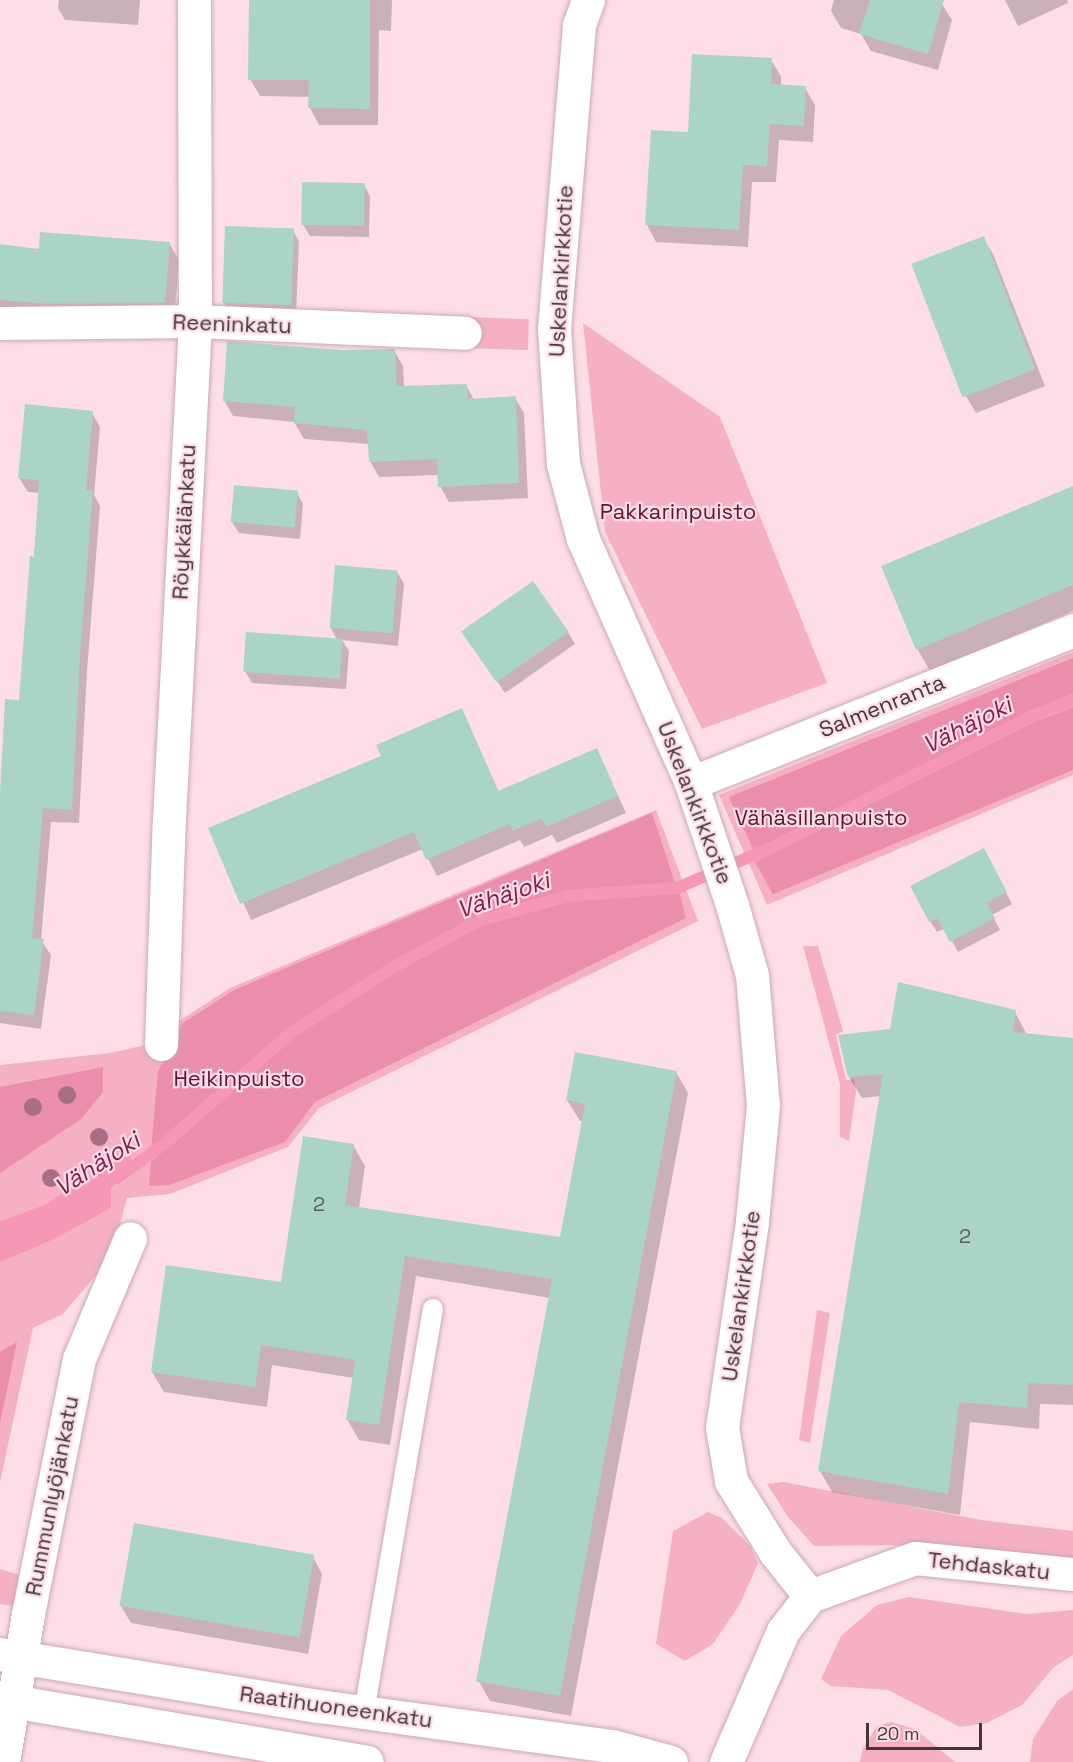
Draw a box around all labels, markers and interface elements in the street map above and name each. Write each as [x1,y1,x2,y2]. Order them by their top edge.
street label: Uskelankirkkotie [543,184,579,358]
street label: Reeninkatu [172,309,292,339]
street label: Röykkälänkatu [167,444,201,600]
park label: Pakkarinpuisto [600,499,756,525]
street label: Salmenranta [815,669,949,743]
water label: Vähäjoki [918,690,1016,760]
street label: Uskelankirkkotie [652,718,738,888]
park label: Vähäsillanpuisto [734,805,908,831]
water label: Vähäjoki [453,866,553,924]
park label: Heikinpuisto [173,1066,305,1092]
water label: Vähäjoki [49,1126,145,1202]
house number: 2 [313,1192,325,1216]
street label: Uskelankirkkotie [716,1209,766,1383]
house number: 2 [959,1224,971,1248]
street label: Rummunlyöjänkatu [20,1394,84,1598]
street label: Tehdaskatu [927,1546,1051,1586]
street label: Raatihuoneenkatu [238,1680,434,1734]
scale bar [869,1711,984,1749]
text: 20 m [877,1722,920,1745]

